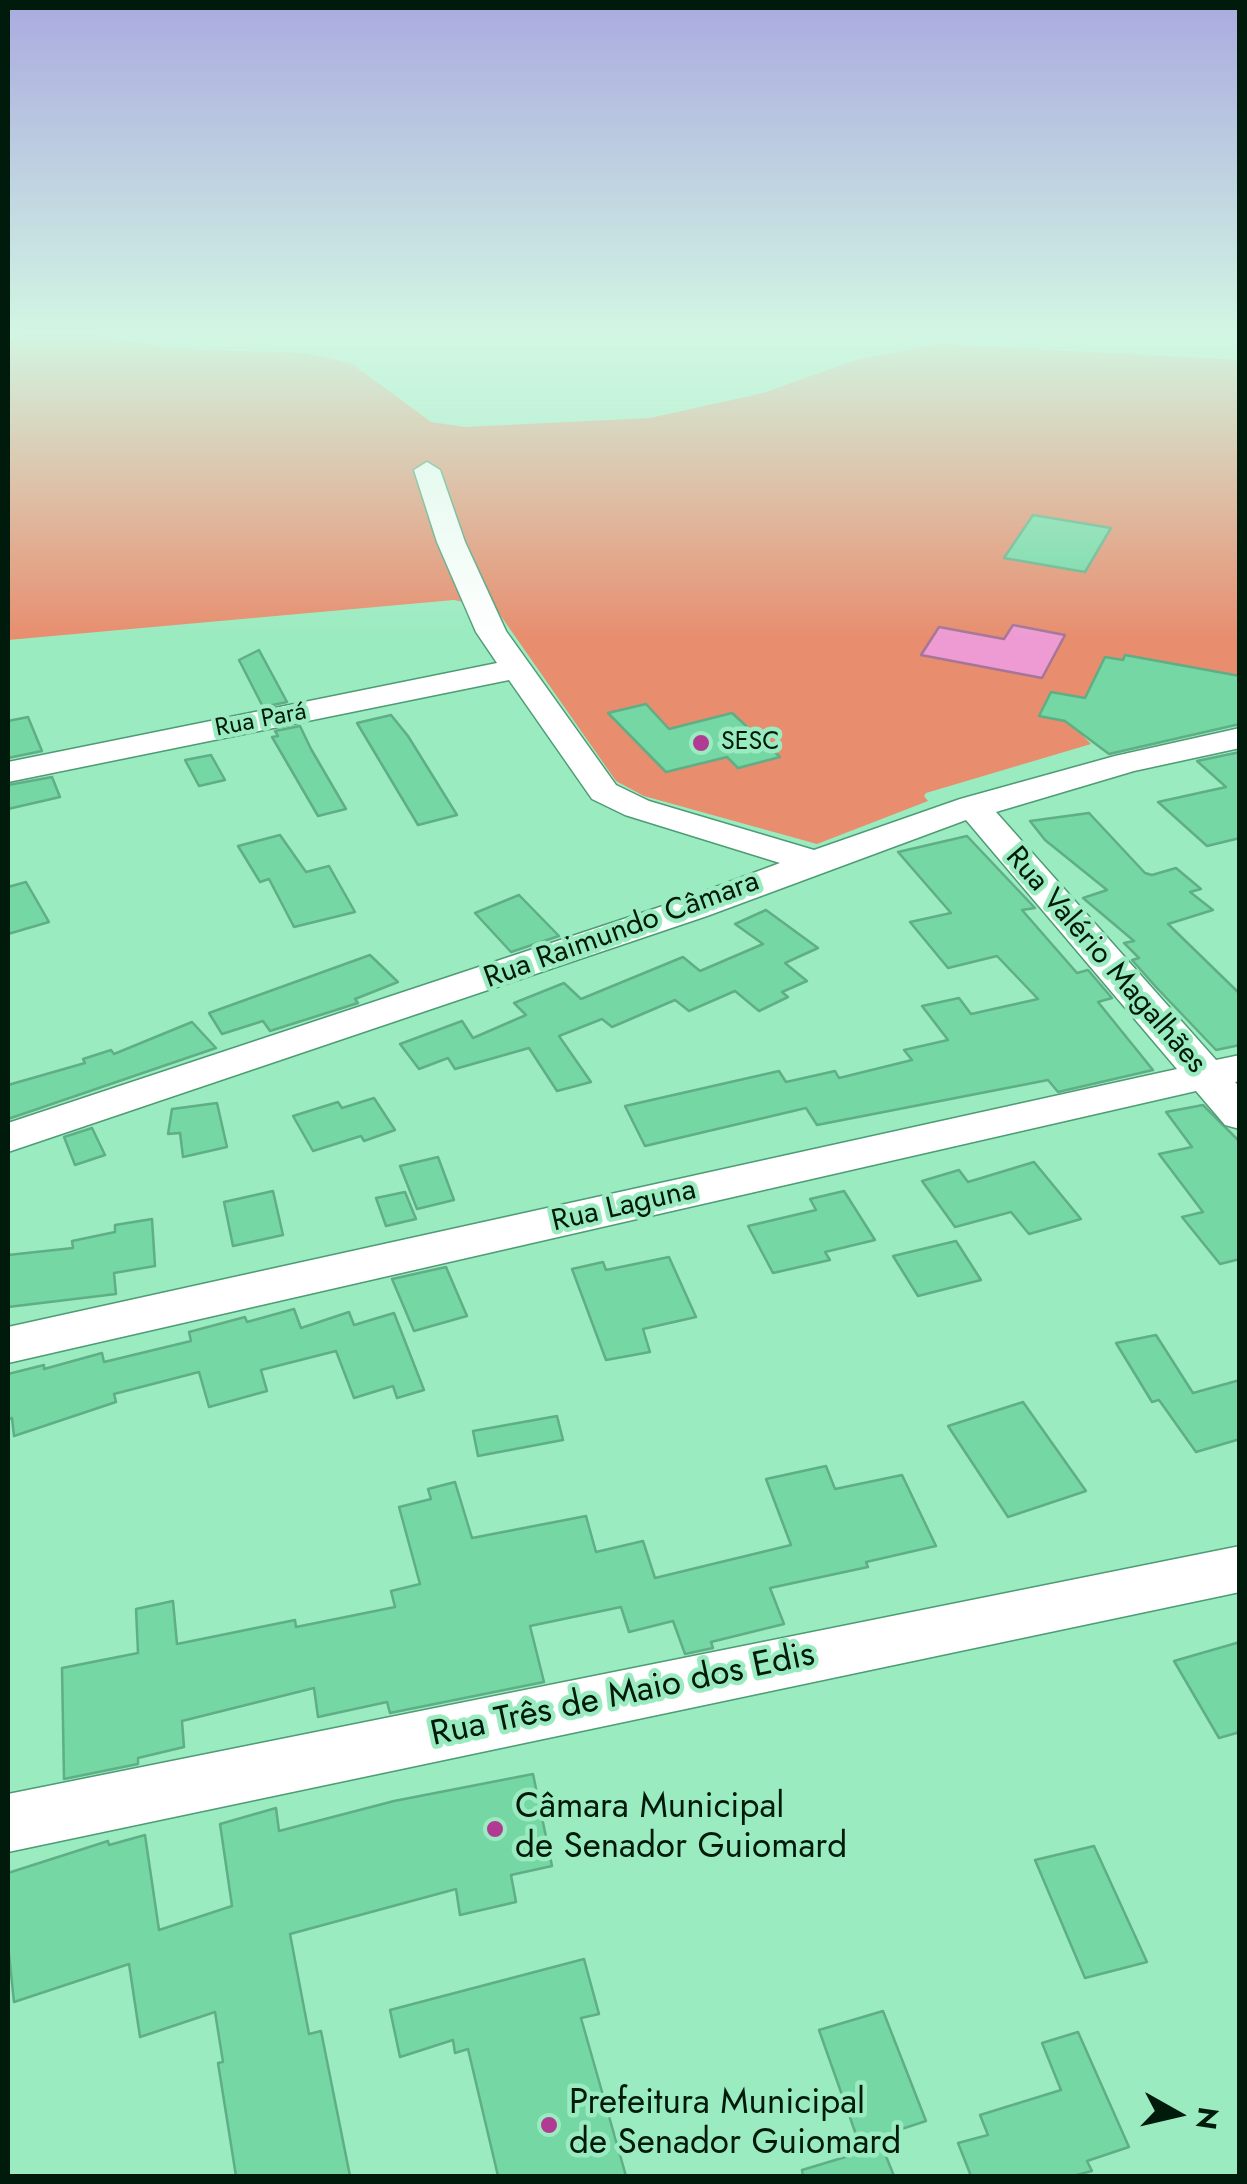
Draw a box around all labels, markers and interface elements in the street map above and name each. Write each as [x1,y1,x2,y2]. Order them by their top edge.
street label: Rua Pará [213,697,309,745]
place label: SESC [721,728,779,758]
marker: SESC [690,732,712,754]
street label: Rua Valério Magalhães [997,841,1213,1081]
street label: Rua Raimundo Câmara [480,864,764,998]
street label: Rua Laguna [548,1173,700,1241]
street label: Rua Três de Maio dos Edis [427,1635,819,1757]
place label: Câmara Municipal de Senador Guiomard [515,1788,847,1870]
marker: Câmara Municipal de Senador Guiomard [484,1818,506,1840]
north arrow [1127,2064,1227,2164]
place label: Prefeitura Municipal de Senador Guiomard [569,2084,901,2166]
text: N [1185,2104,1229,2132]
marker: Prefeitura Municipal de Senador Guiomard [538,2114,560,2136]

